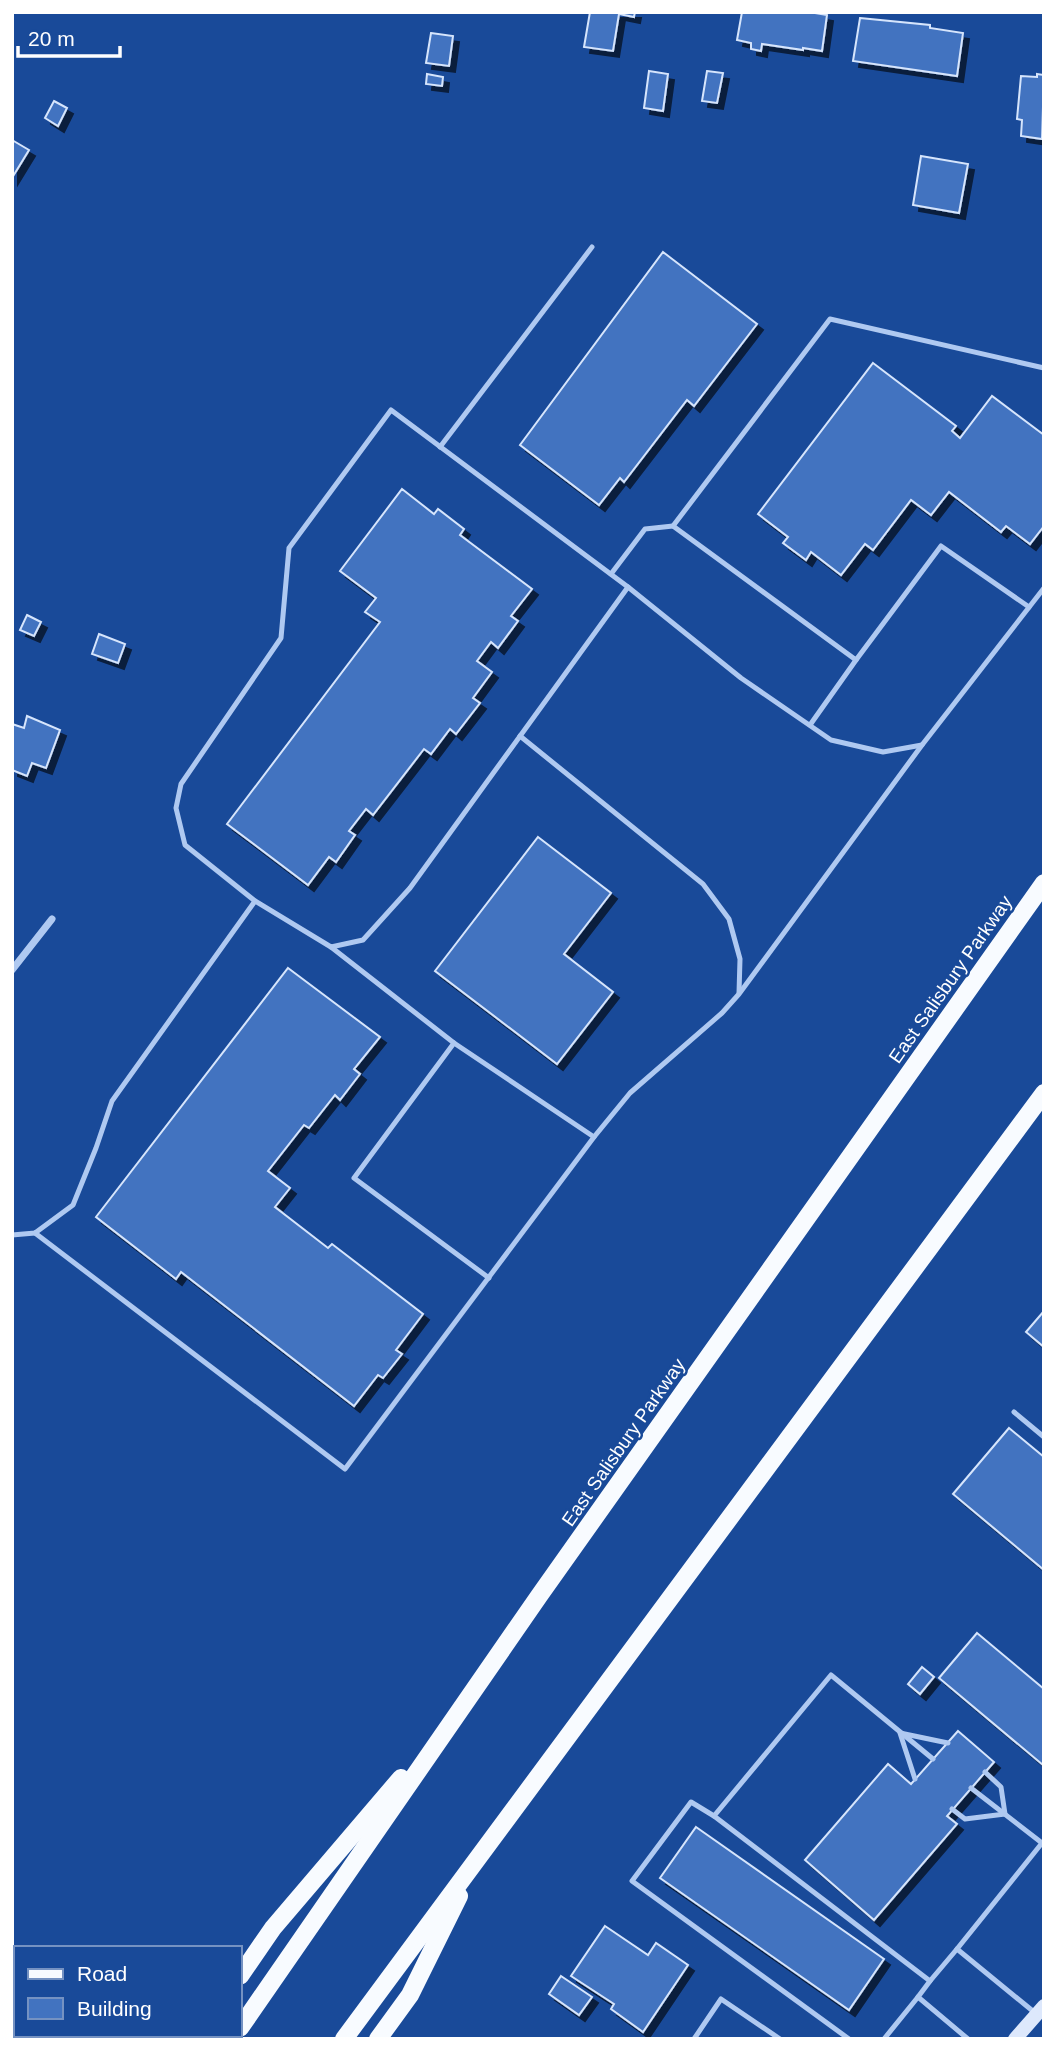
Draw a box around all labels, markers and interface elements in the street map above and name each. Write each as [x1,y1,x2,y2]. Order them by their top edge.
scale bar [18,14,119,58]
text: 20 m [28,27,75,50]
street label: East Salisbury Parkway [885,891,1017,1067]
street label: East Salisbury Parkway [558,1354,690,1530]
legend [14,1946,242,2037]
text: Road [77,1962,127,1985]
text: Building [77,1997,152,2020]

